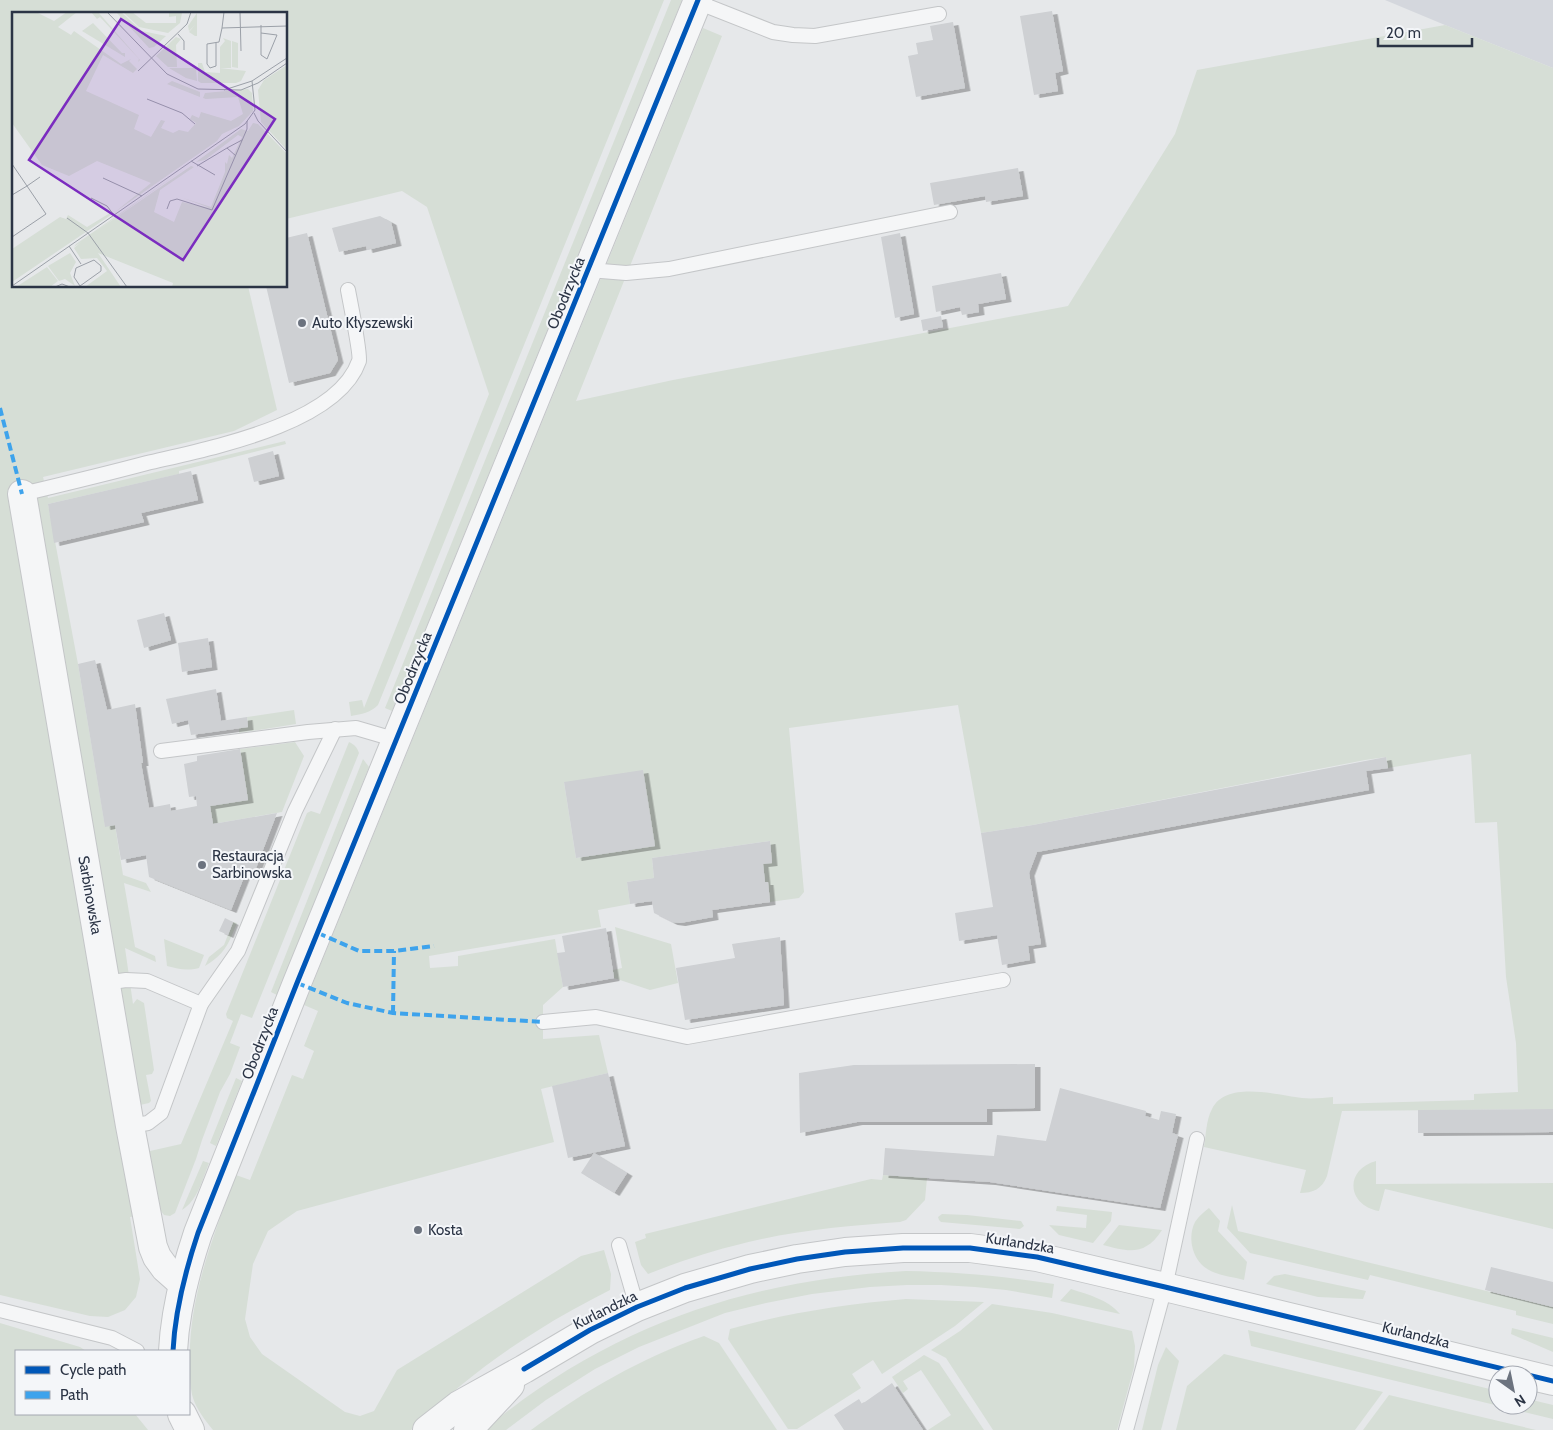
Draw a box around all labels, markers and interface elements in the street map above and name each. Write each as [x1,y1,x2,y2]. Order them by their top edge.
inset map [12,12,288,288]
scale bar [1378,15,1472,47]
text: 20 m [1386,24,1421,42]
street label: Obodrzycka [543,254,589,332]
place label: Auto Kłyszewski [312,314,413,332]
marker: Auto Kłyszewski [296,317,308,329]
street label: Obodrzycka [390,629,436,707]
place label: Restauracja Sarbinowska [212,847,292,882]
street label: Sarbinowska [74,854,106,937]
marker: Restauracja Sarbinowska [196,859,208,871]
street label: Obodrzycka [238,1003,282,1082]
place label: Kosta [428,1221,463,1239]
marker: Kosta [412,1224,424,1236]
street label: Kurlandzka [984,1229,1056,1257]
street label: Kurlandzka [570,1286,641,1333]
street label: Kurlandzka [1380,1318,1452,1352]
legend [15,1350,190,1415]
text: Cycle path [60,1361,126,1379]
north arrow [1488,1365,1538,1415]
text: Path [60,1386,89,1404]
text: N [1511,1391,1529,1411]

